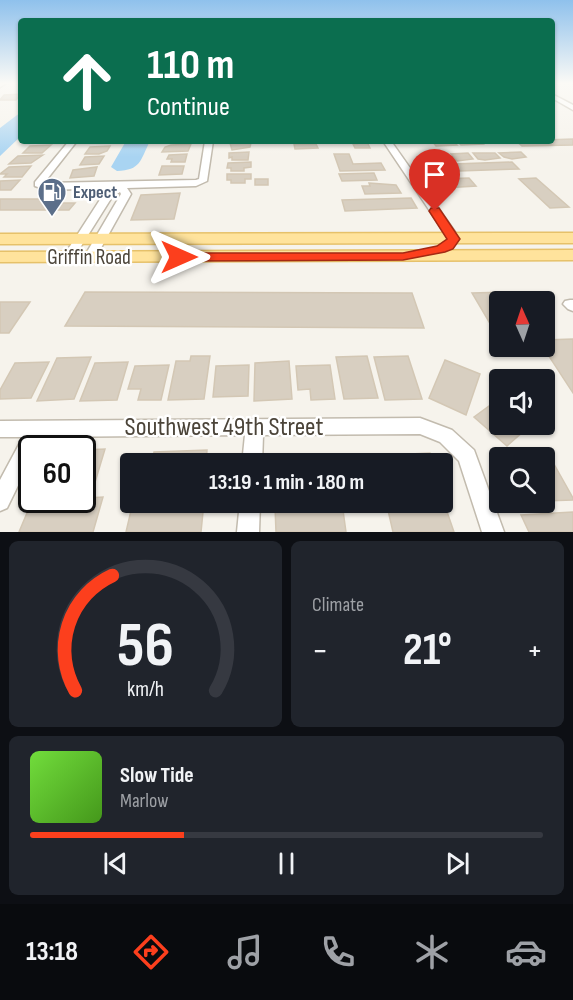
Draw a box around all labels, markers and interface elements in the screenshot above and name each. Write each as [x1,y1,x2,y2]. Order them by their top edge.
text: 110 m [147,40,234,91]
icon: ahead [48,42,126,120]
text: Continue [147,91,230,123]
pin [409,149,460,211]
icon: arrive [418,158,451,191]
fuel station icon: Expect [36,176,68,218]
place label: Expect [73,182,117,203]
position arrow [147,225,211,289]
street label: Griffin Road [47,245,131,270]
north arrow [489,291,555,357]
map controls [489,291,555,513]
button: sound [489,369,555,435]
street label: Southwest 49th Street [125,412,323,443]
speed limit sign: 60 [18,435,96,513]
button: search [489,447,555,513]
text: 13:19 · 1 min · 180 m [209,469,364,496]
text: Climate [312,593,364,617]
text: 56 [117,609,174,684]
text: 21° [403,623,452,678]
text: − [312,631,328,671]
text: + [527,631,543,671]
text: km/h [127,677,164,702]
text: Slow Tide [120,762,194,789]
text: Marlow [120,789,168,813]
icon: previous [99,847,132,880]
icon: pause [270,847,303,880]
icon: next [441,847,474,880]
icon: directions [130,931,172,973]
icon: music [224,931,266,973]
icon: phone [317,931,359,973]
icon: climate [411,931,453,973]
icon: car [505,931,547,973]
text: 13:18 [26,936,78,968]

